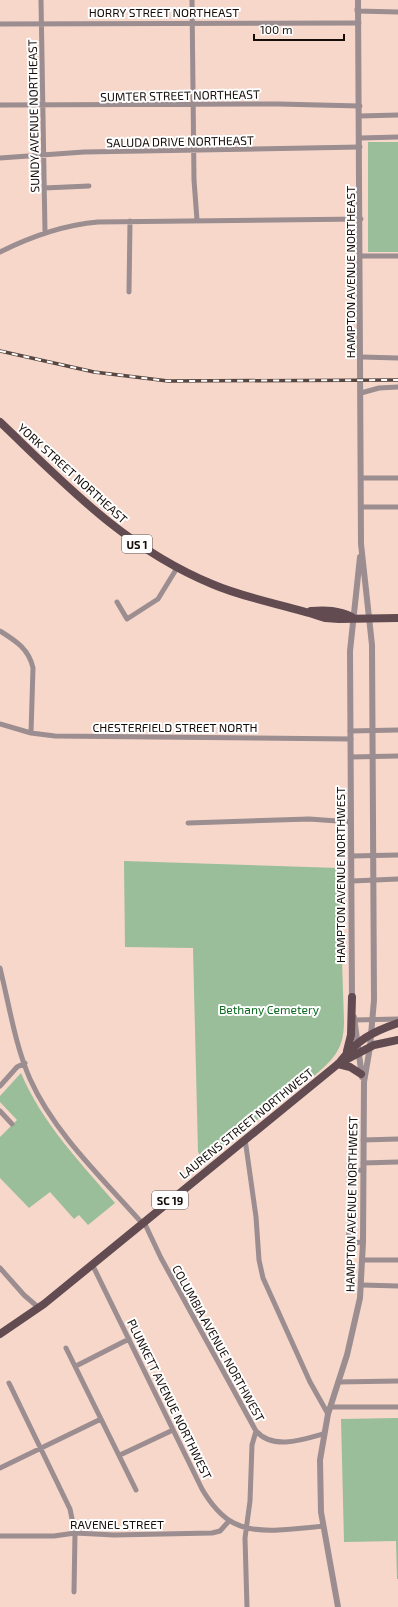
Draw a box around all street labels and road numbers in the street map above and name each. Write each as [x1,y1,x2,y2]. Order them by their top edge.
street label: HORRY STREET NORTHEAST [89,5,239,19]
street label: SUNDY AVENUE NORTHEAST [25,39,41,193]
street label: SUMTER STREET NORTHEAST [100,87,260,103]
street label: SALUDA DRIVE NORTHEAST [106,133,254,149]
street label: HAMPTON AVENUE NORTHEAST [343,186,357,358]
street label: YORK STREET NORTHEAST [15,420,131,526]
road number: US 1 [122,535,152,553]
street label: CHESTERFIELD STREET NORTH [92,720,258,734]
street label: HAMPTON AVENUE NORTHWEST [333,787,347,963]
street label: LAURENS STREET NORTHWEST [176,1065,316,1181]
street label: HAMPTON AVENUE NORTHWEST [342,1116,360,1292]
road number: SC 19 [152,1191,188,1209]
street label: COLUMBIA AVENUE NORTHWEST [170,1262,268,1424]
street label: PLUNKETT AVENUE NORTHWEST [125,1317,215,1482]
street label: RAVENEL STREET [70,1517,164,1531]

